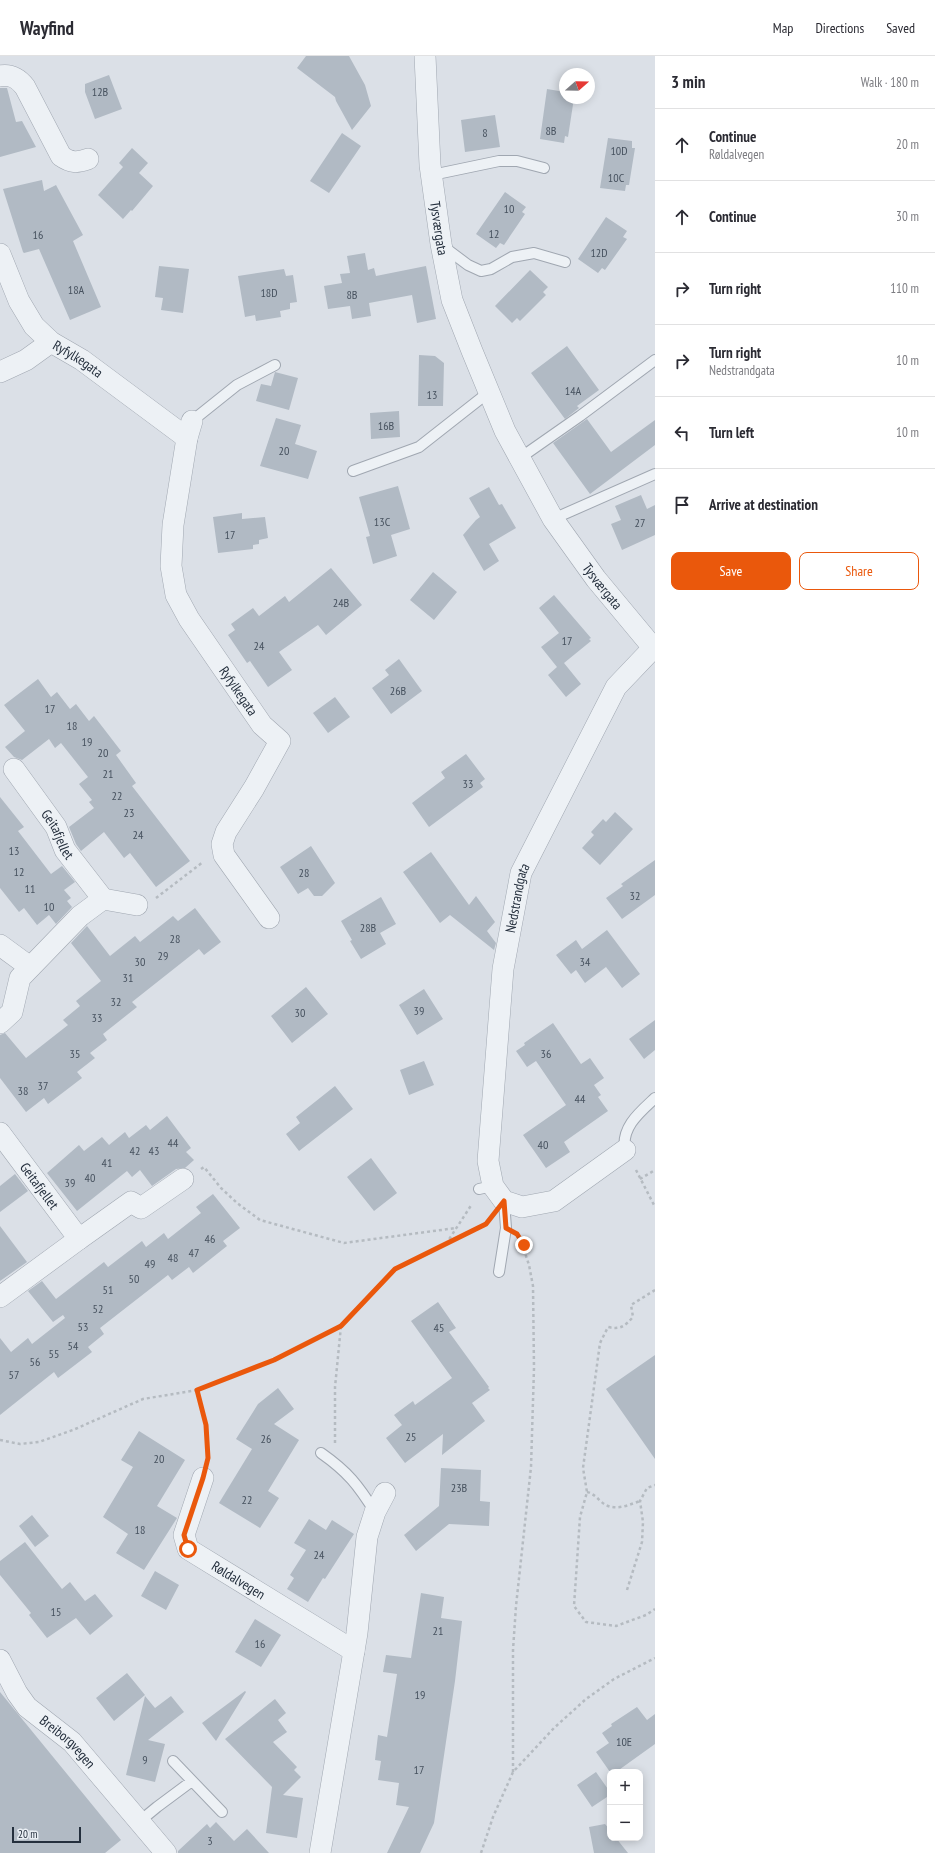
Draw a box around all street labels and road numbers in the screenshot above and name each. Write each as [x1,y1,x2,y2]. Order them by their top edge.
street label: Tysværgata [426,200,452,257]
street label: Ryfylkegata [50,336,107,381]
street label: Tysværgata [579,560,626,613]
street label: Ryfylkegata [215,663,262,719]
street label: Geitafjellet [37,806,78,863]
street label: Nedstrandgata [501,860,534,934]
street label: Geitafjellet [16,1159,63,1213]
street label: Røldalvegen [208,1557,269,1603]
street label: Breiborgvegen [36,1711,99,1772]

